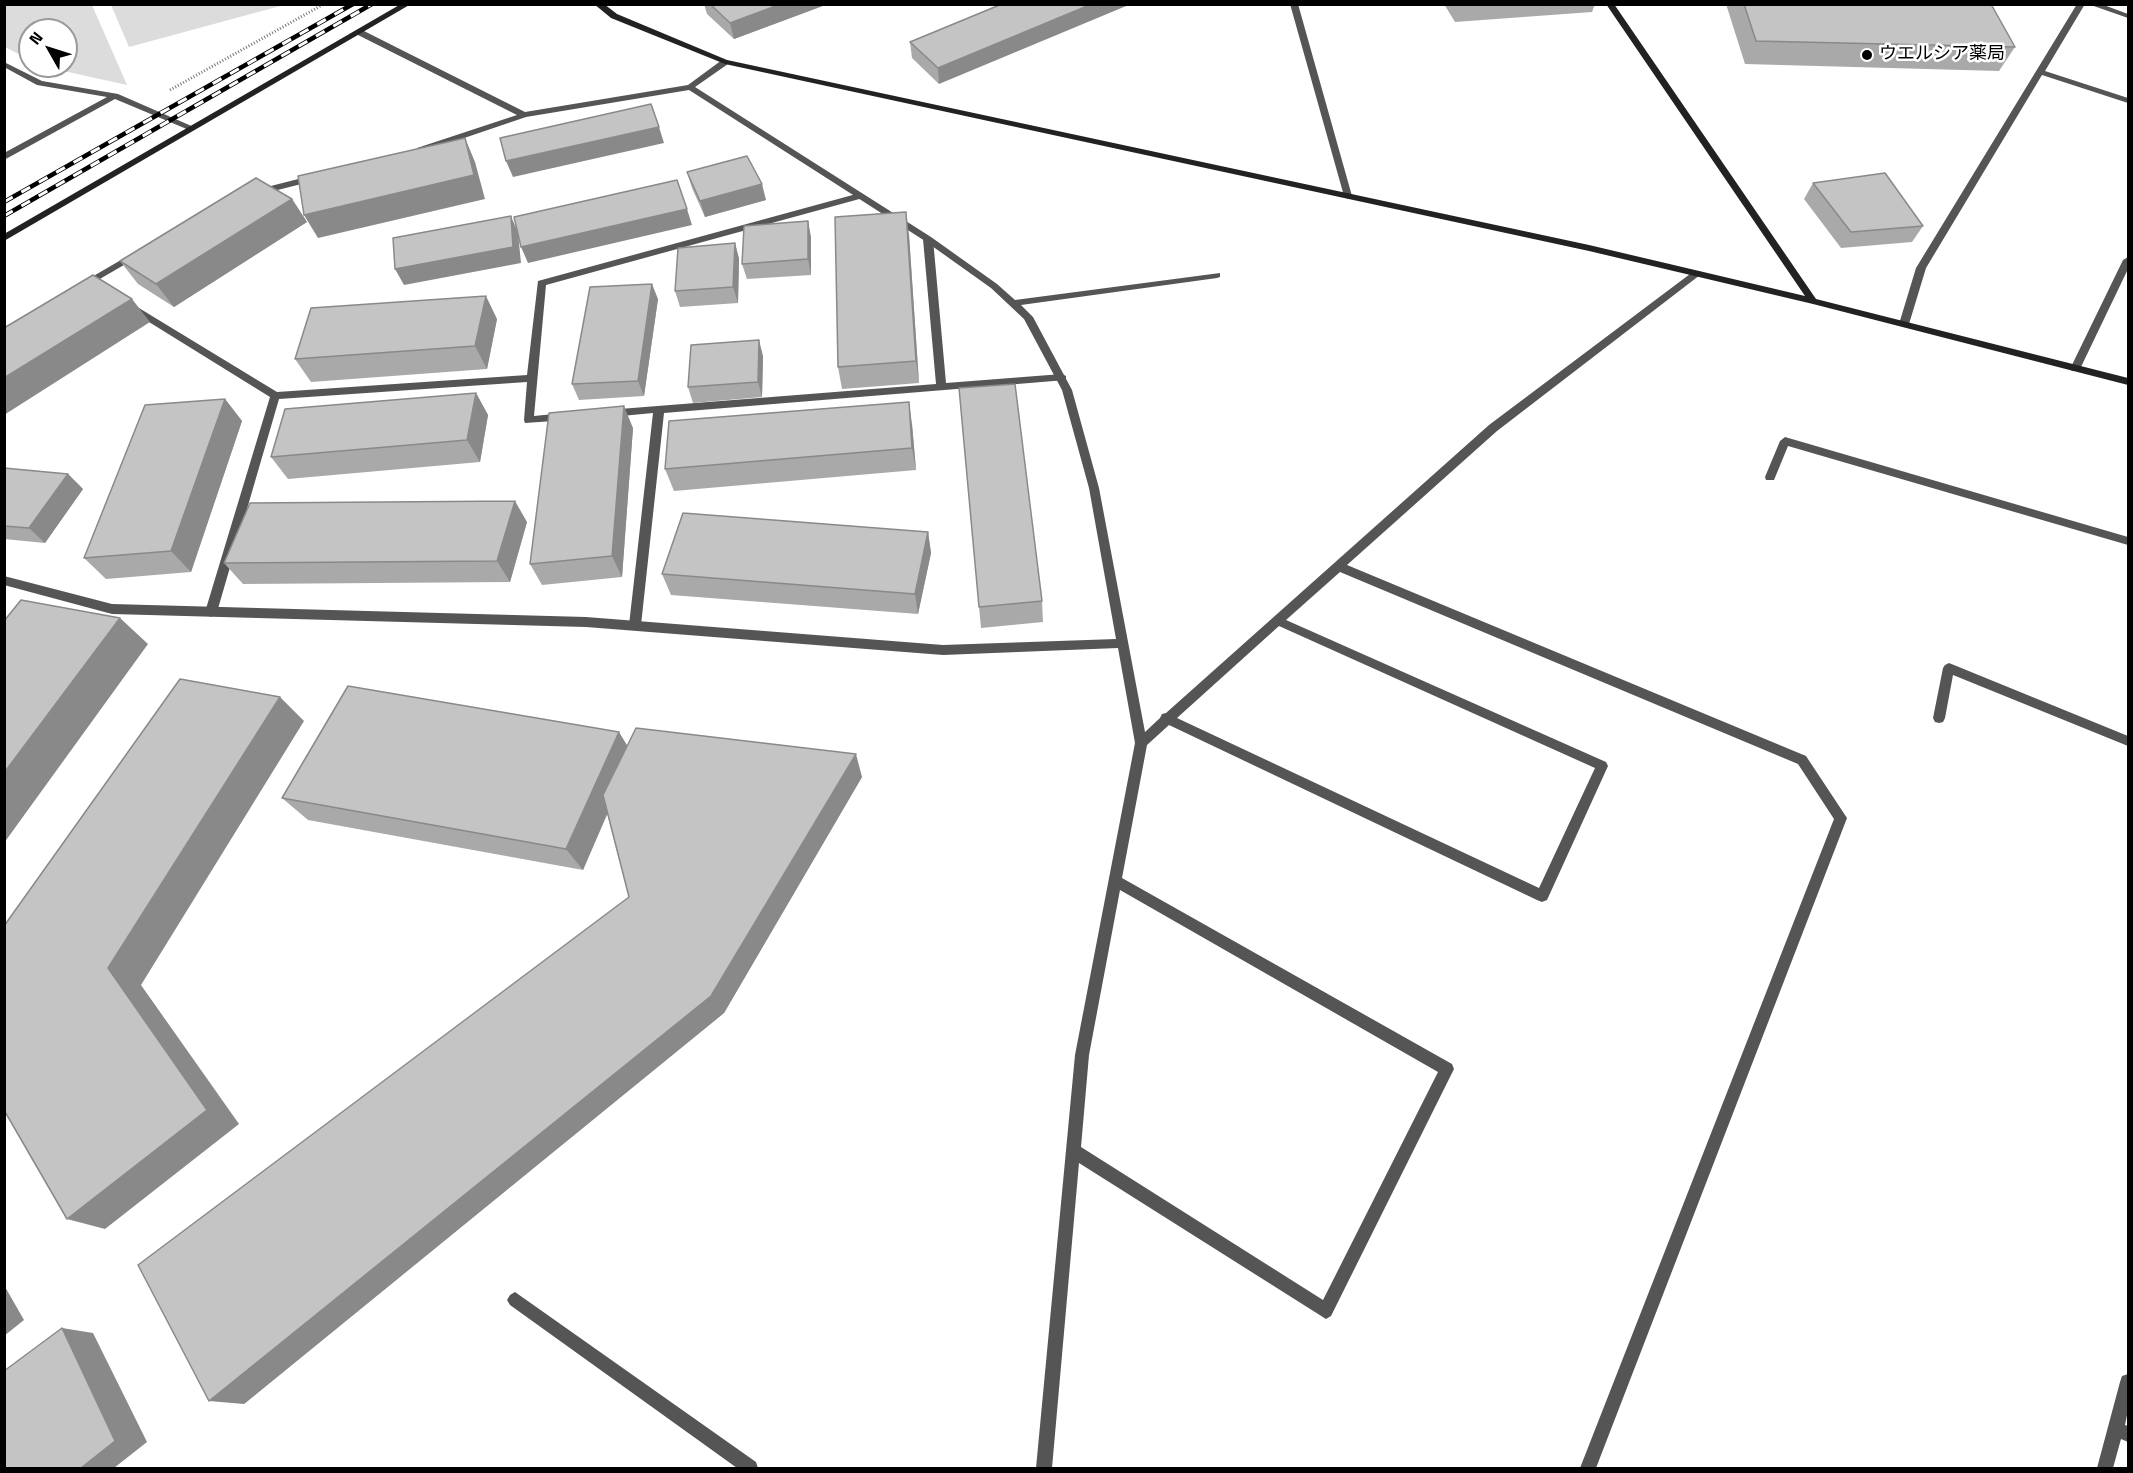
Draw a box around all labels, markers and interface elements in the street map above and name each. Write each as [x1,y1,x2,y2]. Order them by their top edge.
north arrow [18,18,78,78]
text: N [23,26,48,50]
place label: ウエルシア薬局 [1879,44,2005,66]
marker: ウエルシア薬局 [1860,48,1874,62]

